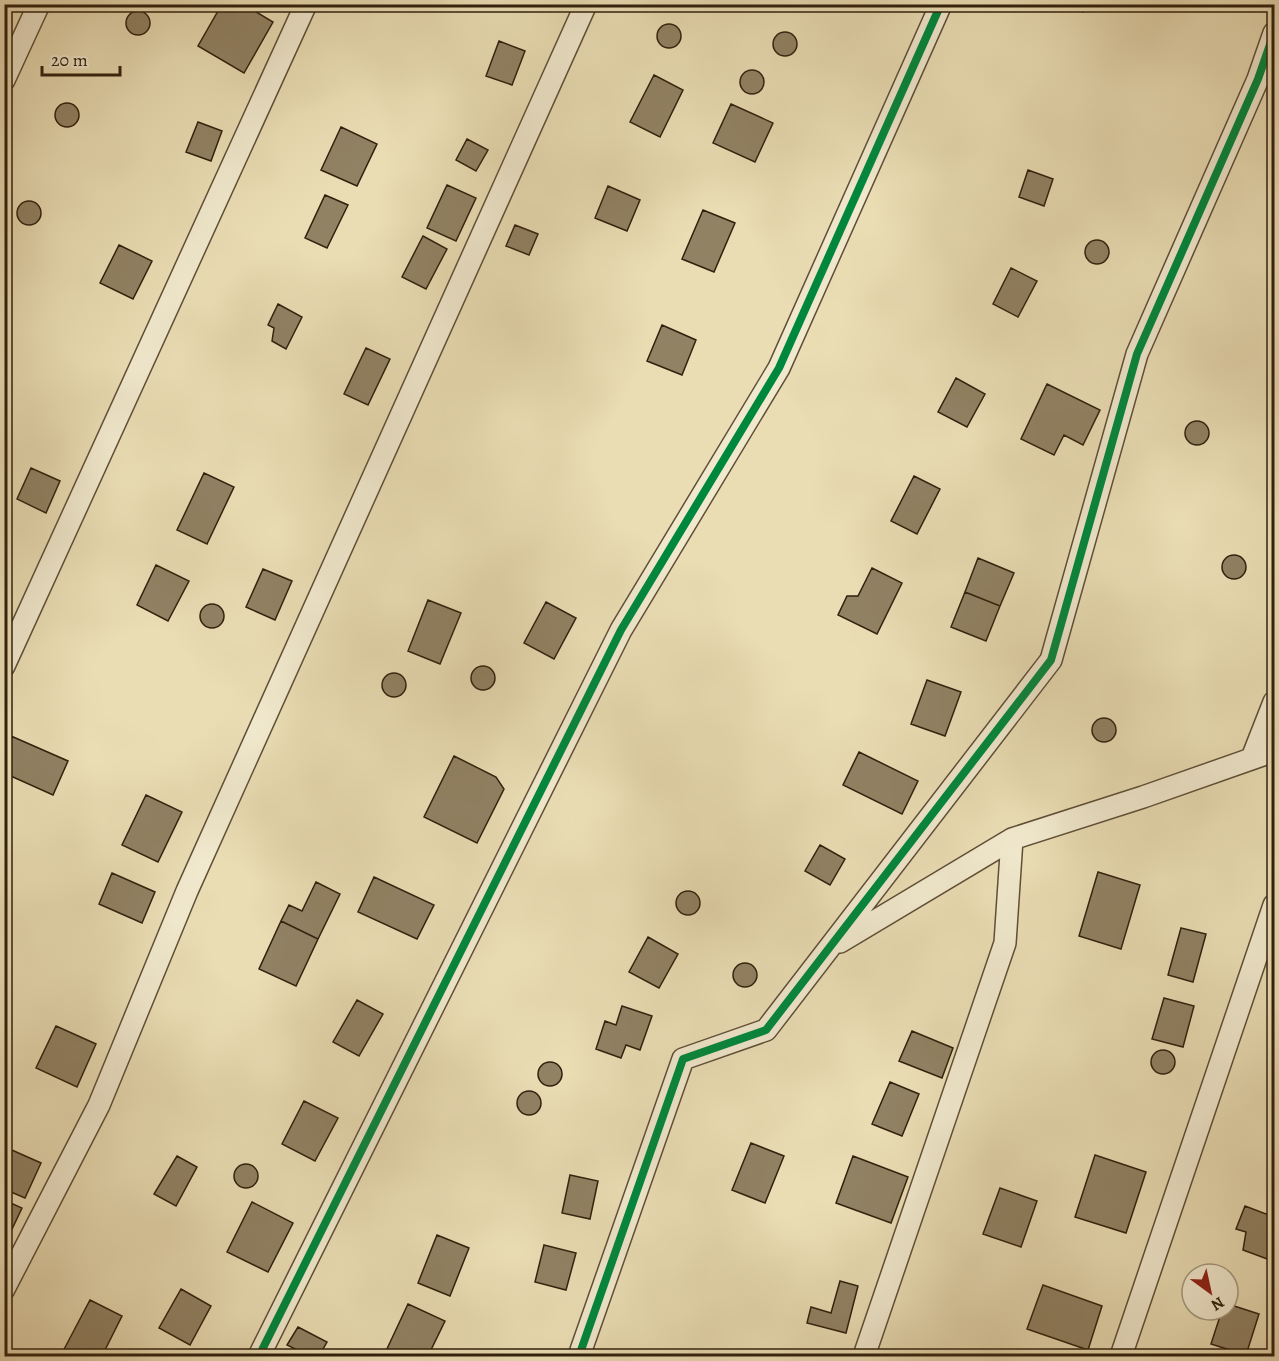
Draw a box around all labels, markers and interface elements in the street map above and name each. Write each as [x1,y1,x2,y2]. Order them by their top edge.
scale bar [42,39,120,77]
text: 20 m [51,48,88,72]
north arrow [1180,1262,1240,1322]
text: N [1206,1291,1229,1316]

